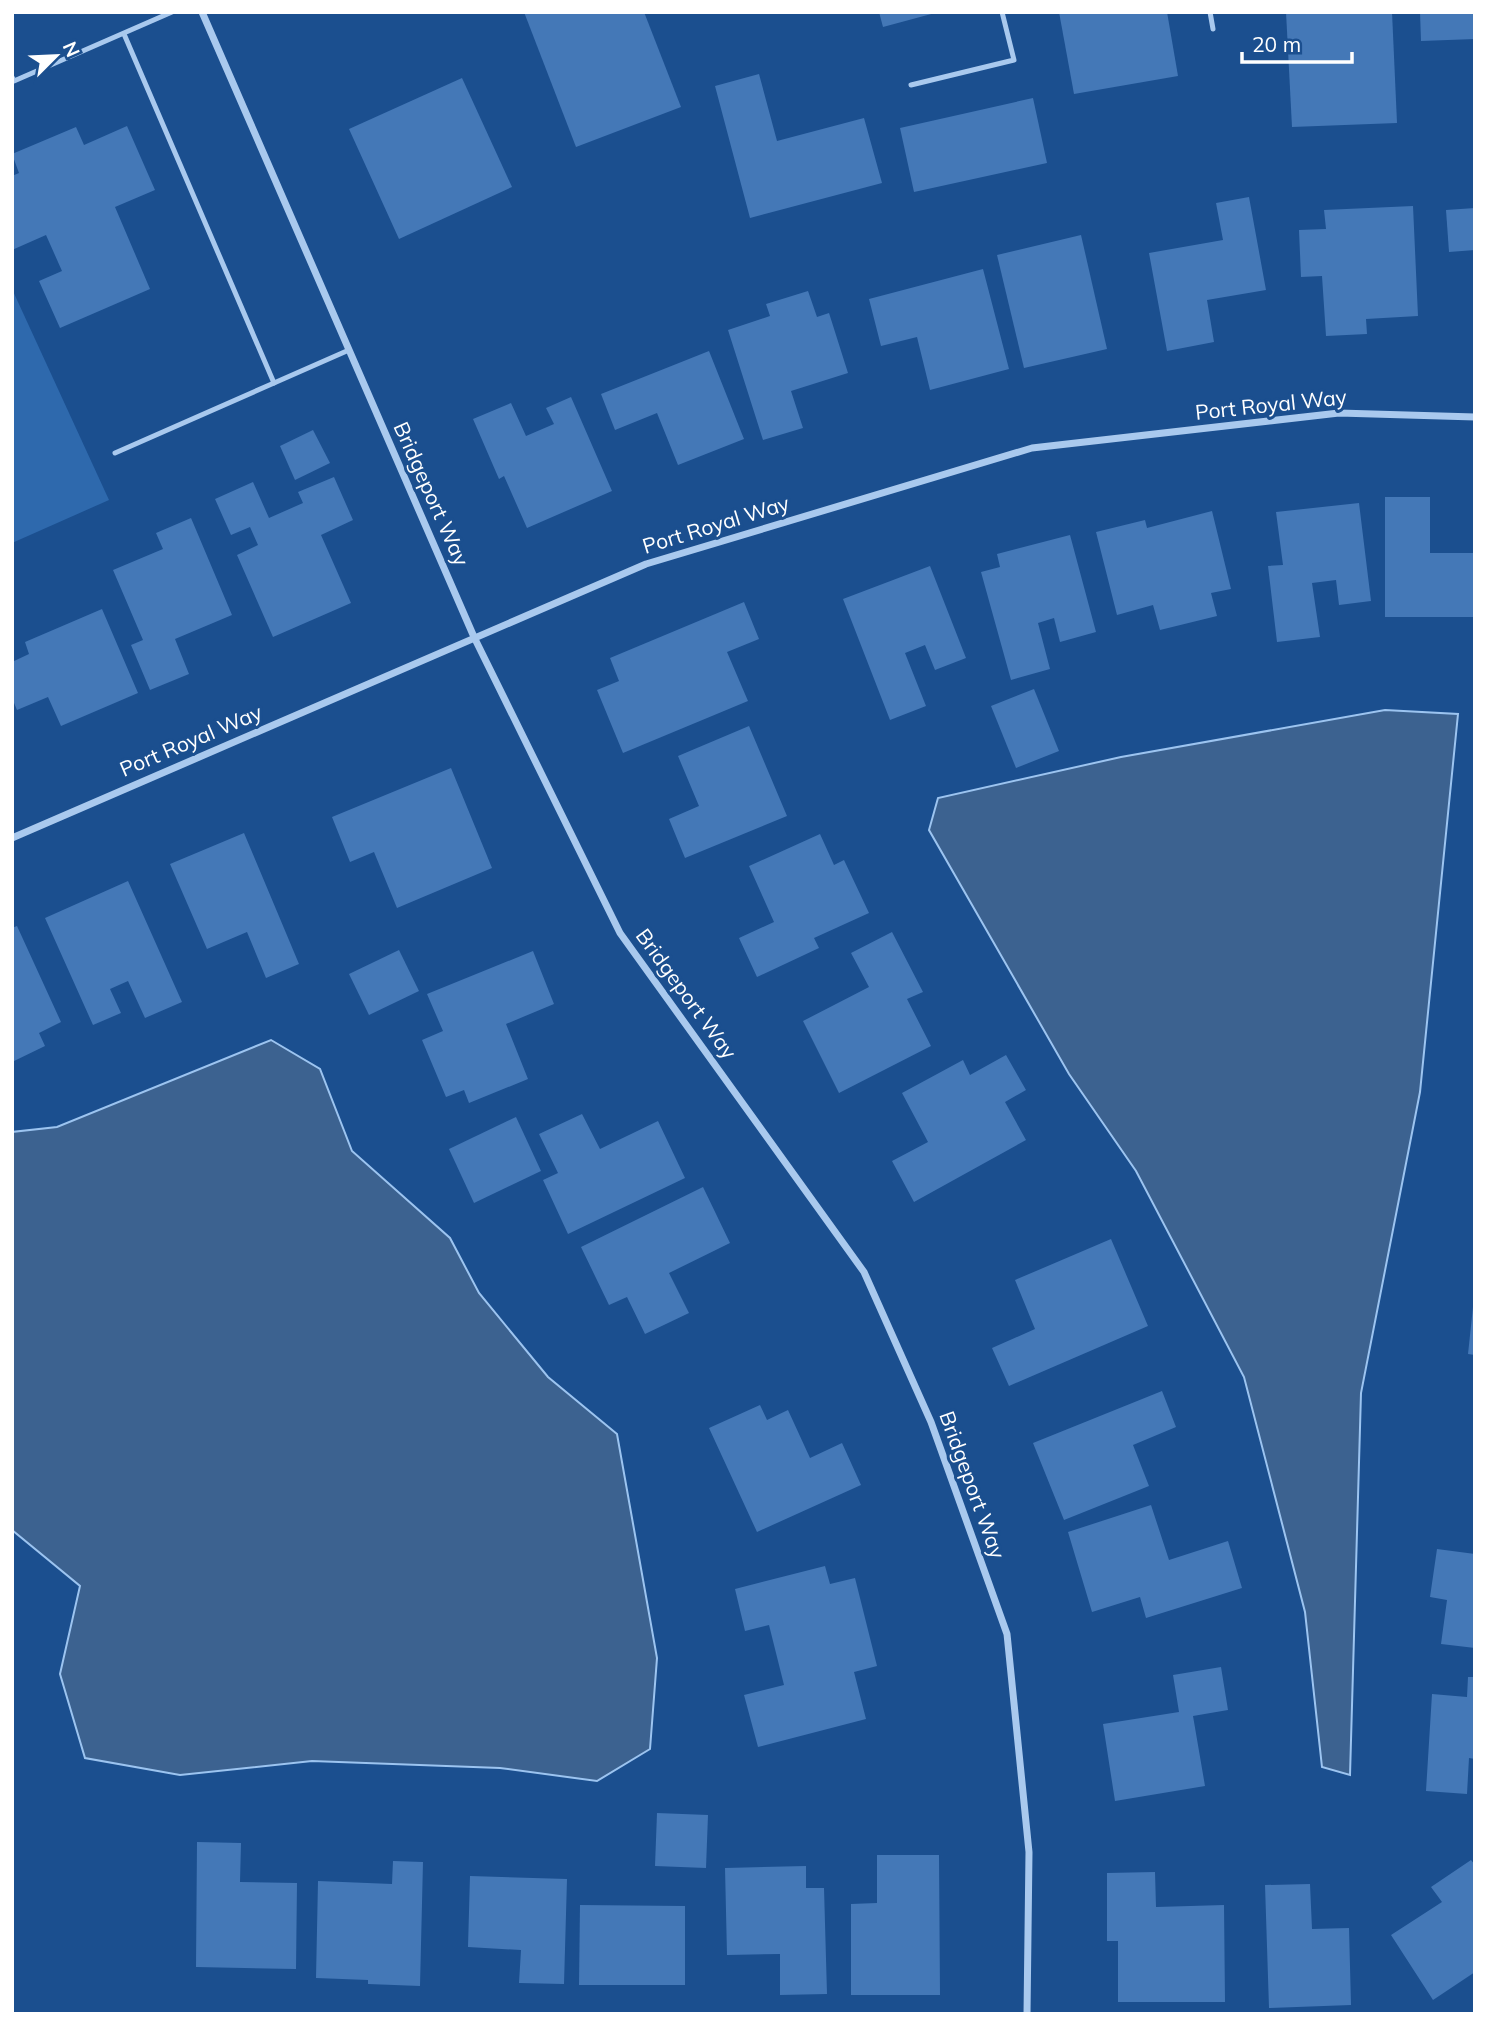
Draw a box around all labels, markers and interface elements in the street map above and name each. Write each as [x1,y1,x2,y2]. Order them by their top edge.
north arrow [21,21,91,91]
scale bar [1242,21,1352,65]
text: 20 m [1252,31,1301,57]
text: N [58,38,85,61]
street label: Port Royal Way [1194,383,1348,425]
street label: Bridgeport Way [389,418,475,570]
street label: Port Royal Way [639,489,792,559]
street label: Port Royal Way [115,698,266,782]
street label: Bridgeport Way [631,923,743,1064]
street label: Bridgeport Way [934,1407,1012,1562]

